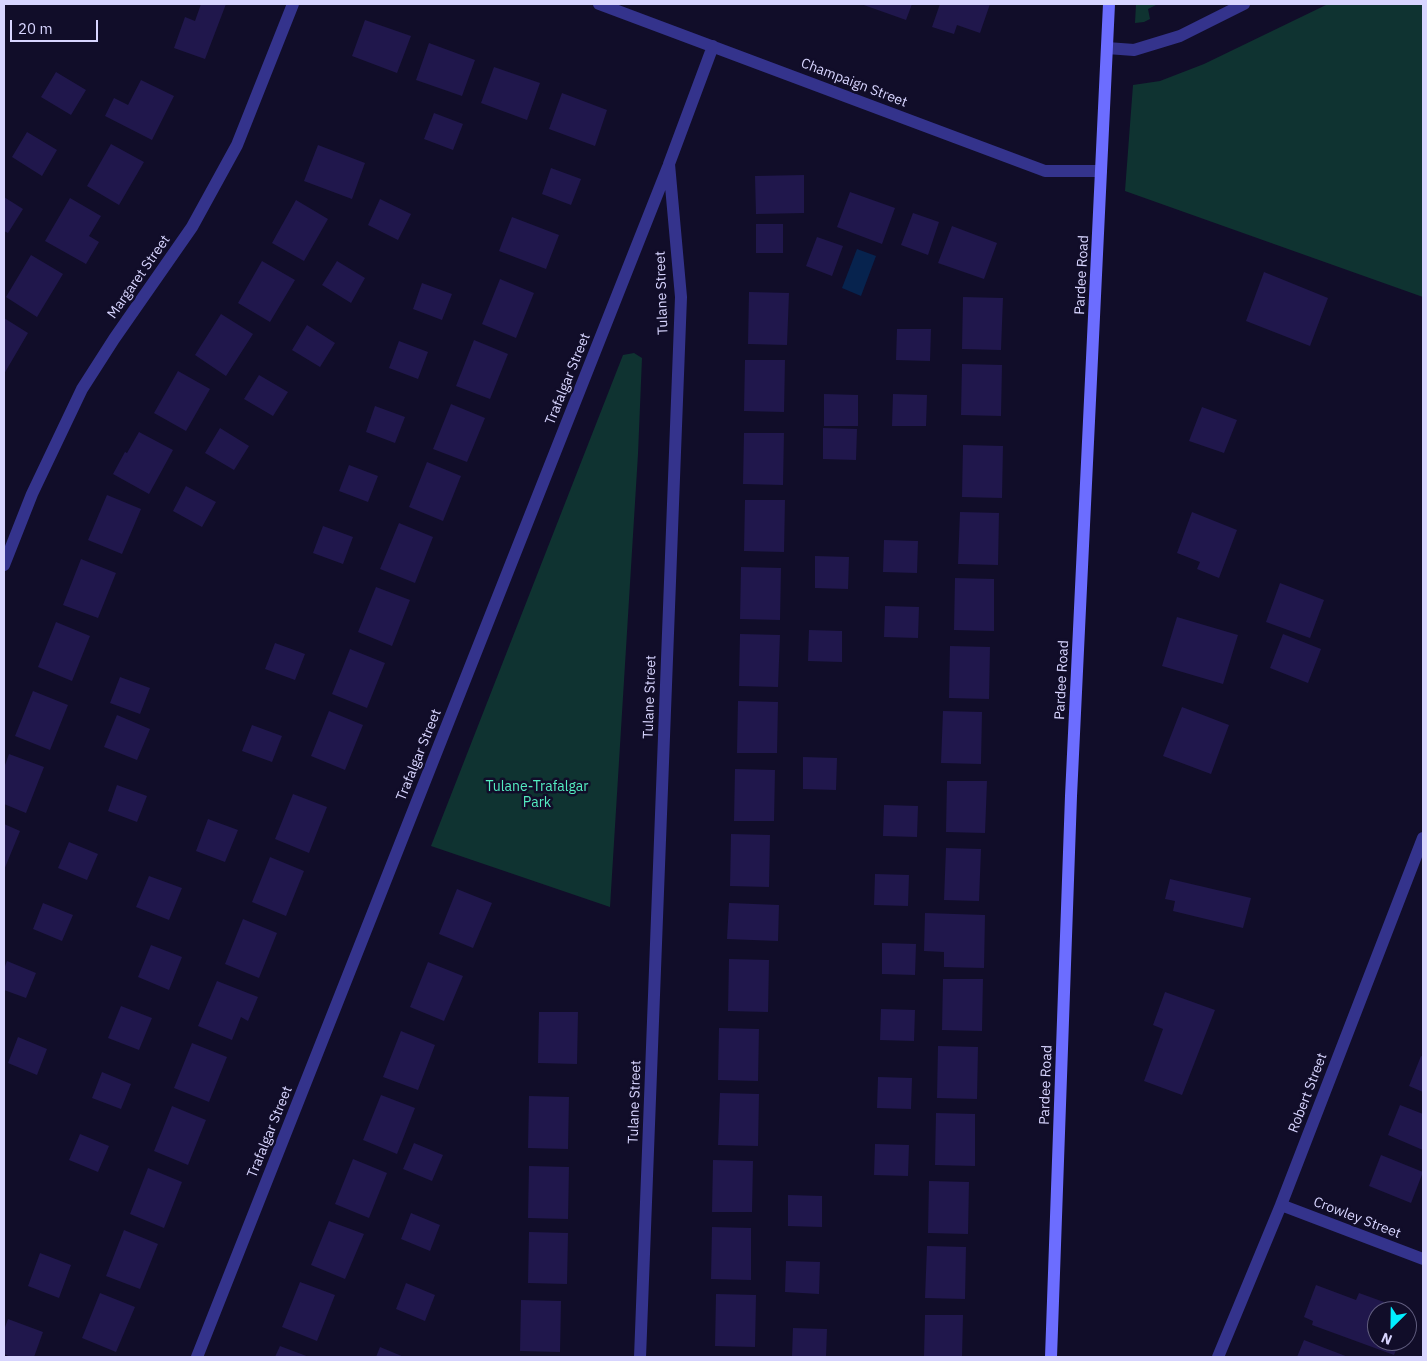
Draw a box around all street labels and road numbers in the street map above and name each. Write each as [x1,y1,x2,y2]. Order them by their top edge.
street label: Champaign Street [798,55,910,111]
street label: Margaret Street [104,232,174,322]
street label: Pardee Road [1072,235,1092,315]
street label: Tulane Street [652,251,672,335]
street label: Trafalgar Street [542,331,594,427]
street label: Pardee Road [1052,640,1072,720]
street label: Tulane Street [640,655,660,739]
street label: Trafalgar Street [393,707,445,803]
street label: Pardee Road [1036,1045,1056,1125]
street label: Robert Street [1285,1051,1331,1135]
street label: Tulane Street [625,1060,645,1144]
street label: Trafalgar Street [244,1084,296,1180]
street label: Crowley Street [1311,1194,1403,1242]

